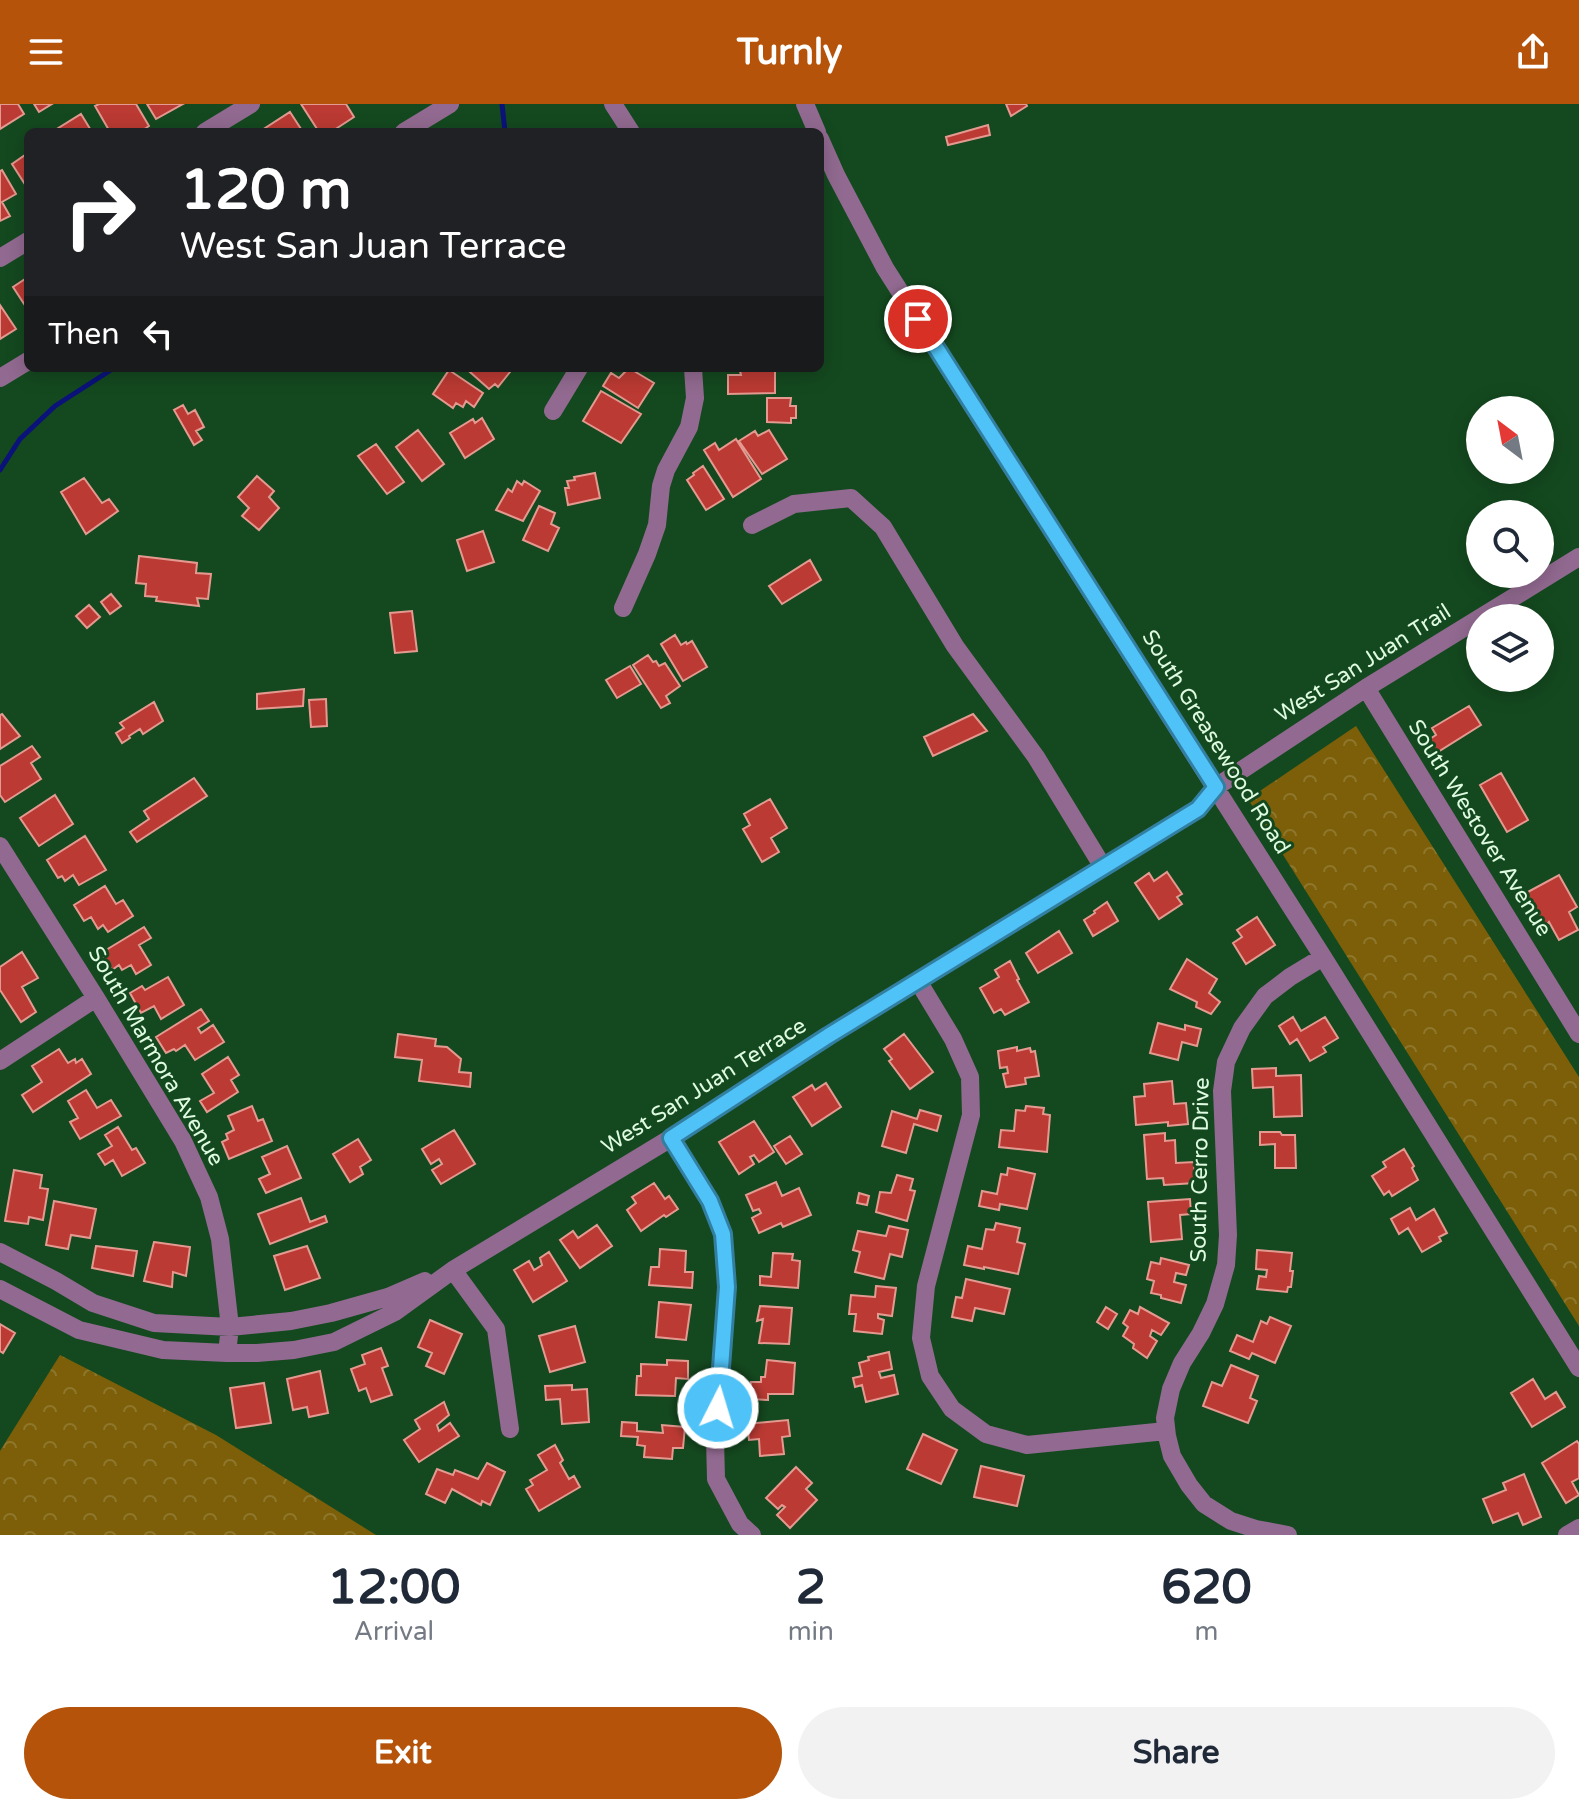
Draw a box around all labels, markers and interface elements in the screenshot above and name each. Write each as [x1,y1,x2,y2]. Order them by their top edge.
icon: menu [24,30,68,74]
icon: share [1511,30,1555,74]
text: Turnly [737,31,842,74]
text: 120 m [180,157,351,224]
icon: right [48,160,152,264]
text: West San Juan Terrace [180,225,567,268]
pin [884,285,952,353]
icon: arrive [896,297,940,341]
icon: left [136,312,180,356]
text: Then [48,316,120,353]
north arrow [1466,396,1554,484]
map controls [1466,396,1554,692]
button: search [1466,500,1554,588]
street label: West San Juan Trail [1270,598,1456,728]
button: layers [1466,604,1554,692]
street label: South Greasewood Road [1136,625,1296,859]
street label: South Westover Avenue [1403,715,1557,941]
street label: South Marmora Avenue [83,942,229,1170]
street label: West San Juan Terrace [597,1012,811,1160]
street label: South Cerro Drive [1185,1077,1215,1263]
position arrow [676,1366,760,1450]
text: 12:00 [327,1559,460,1617]
text: 2 [796,1559,826,1617]
text: 620 [1161,1559,1252,1617]
text: Arrival [354,1616,434,1647]
text: min [788,1616,834,1647]
text: m [1195,1616,1218,1647]
button: Exit [24,1707,782,1799]
button: Share [798,1707,1555,1799]

